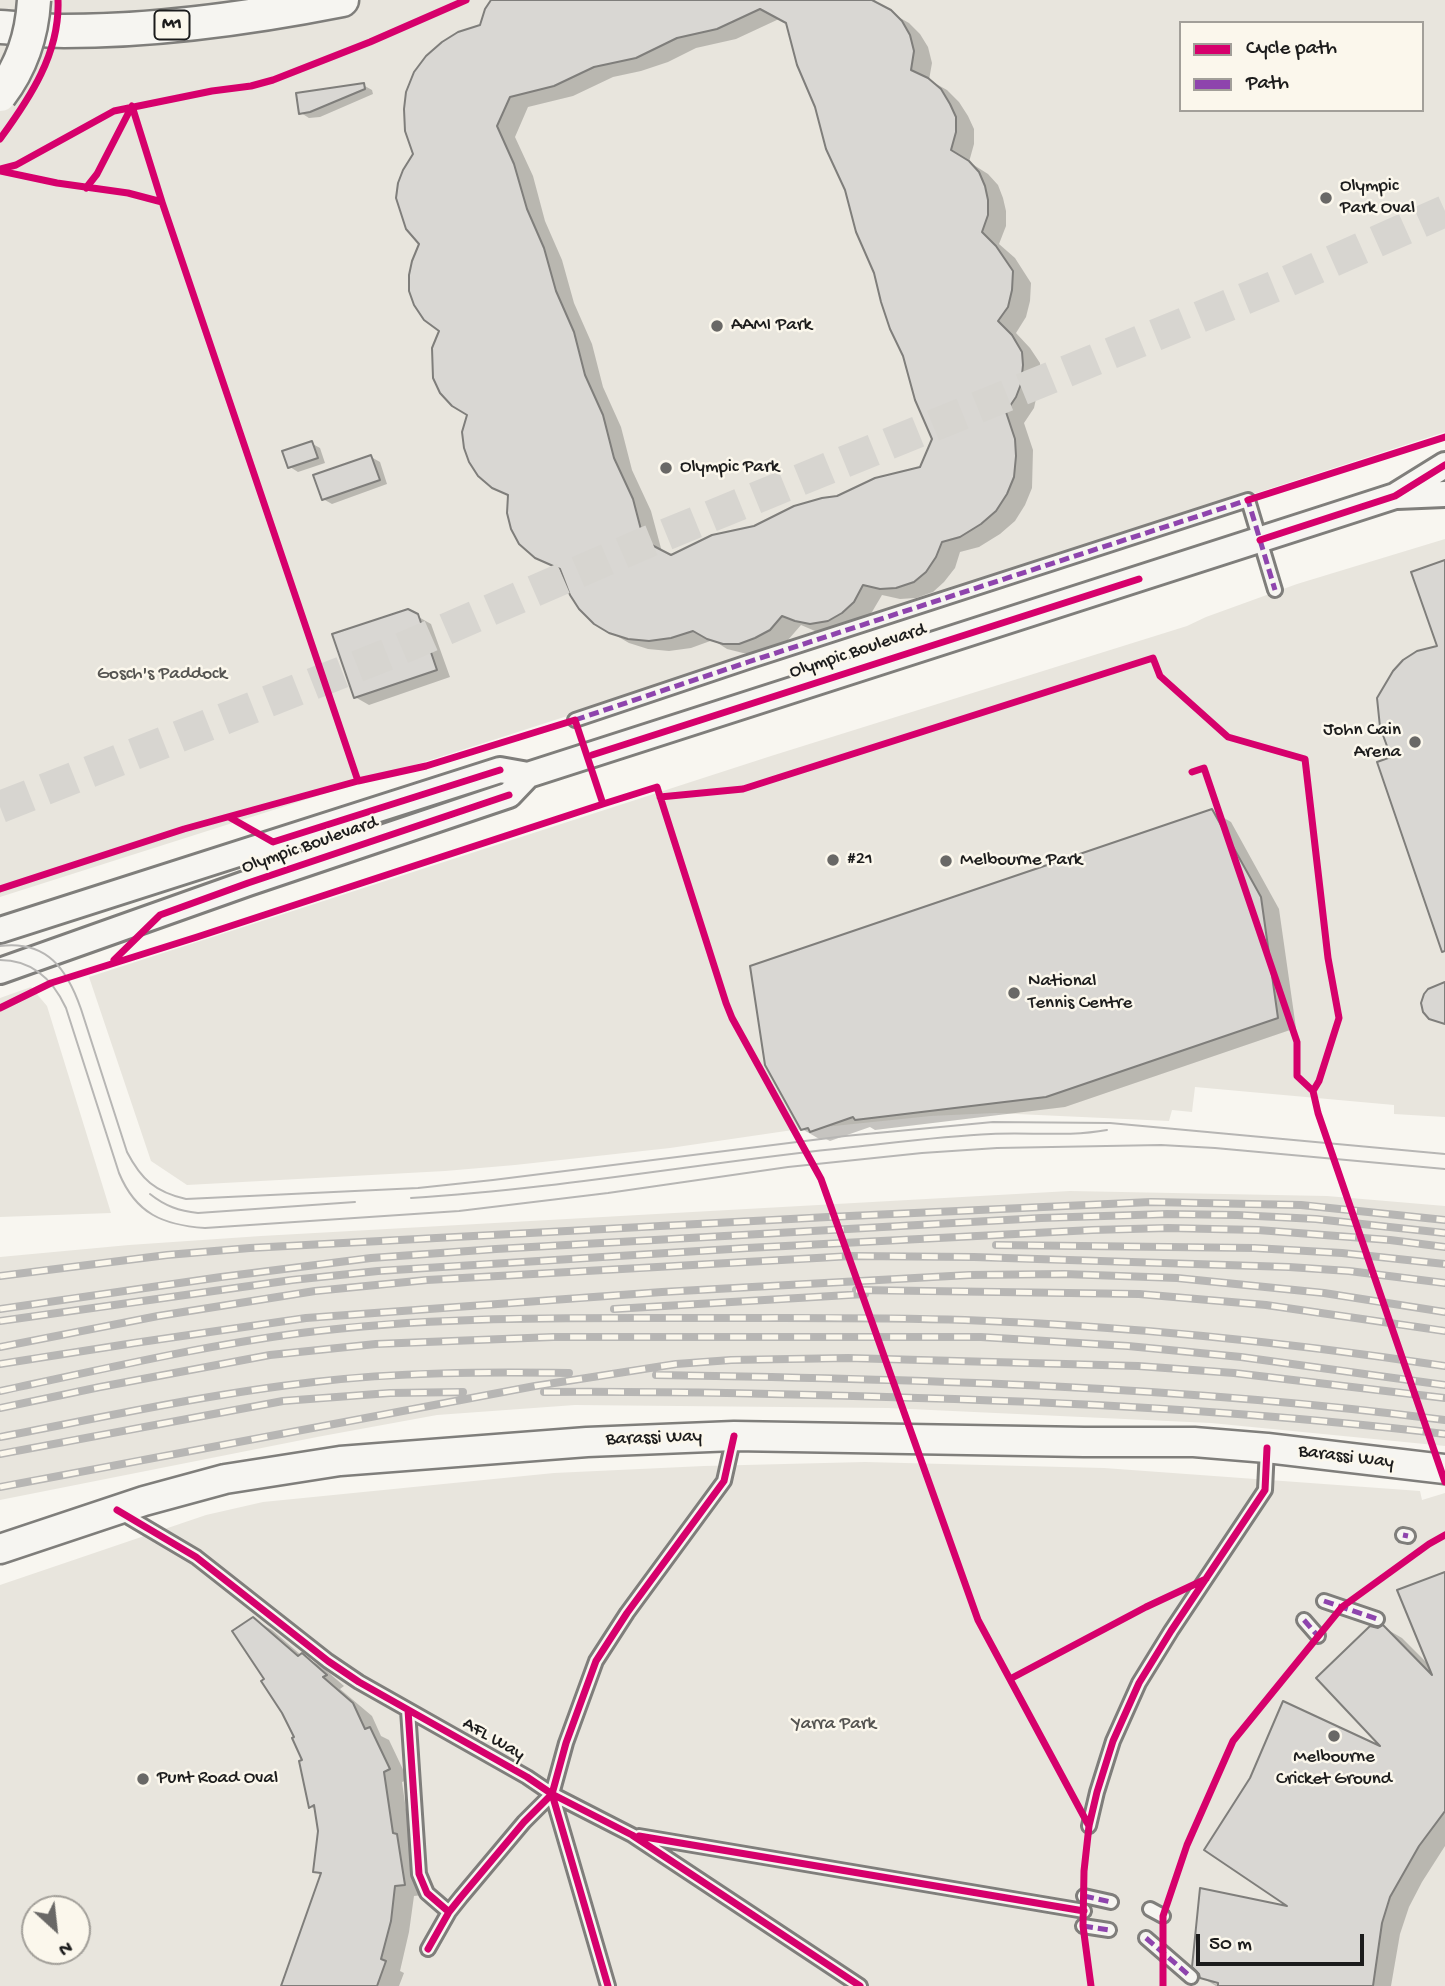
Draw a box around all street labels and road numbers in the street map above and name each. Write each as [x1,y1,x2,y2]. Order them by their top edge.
road number: M1 [154,10,190,40]
street label: Olympic Boulevard [787,619,929,685]
street label: Olympic Boulevard [239,812,381,880]
street label: Barassi Way [606,1426,702,1452]
street label: Barassi Way [1297,1441,1395,1475]
street label: AFL Way [458,1713,528,1767]

